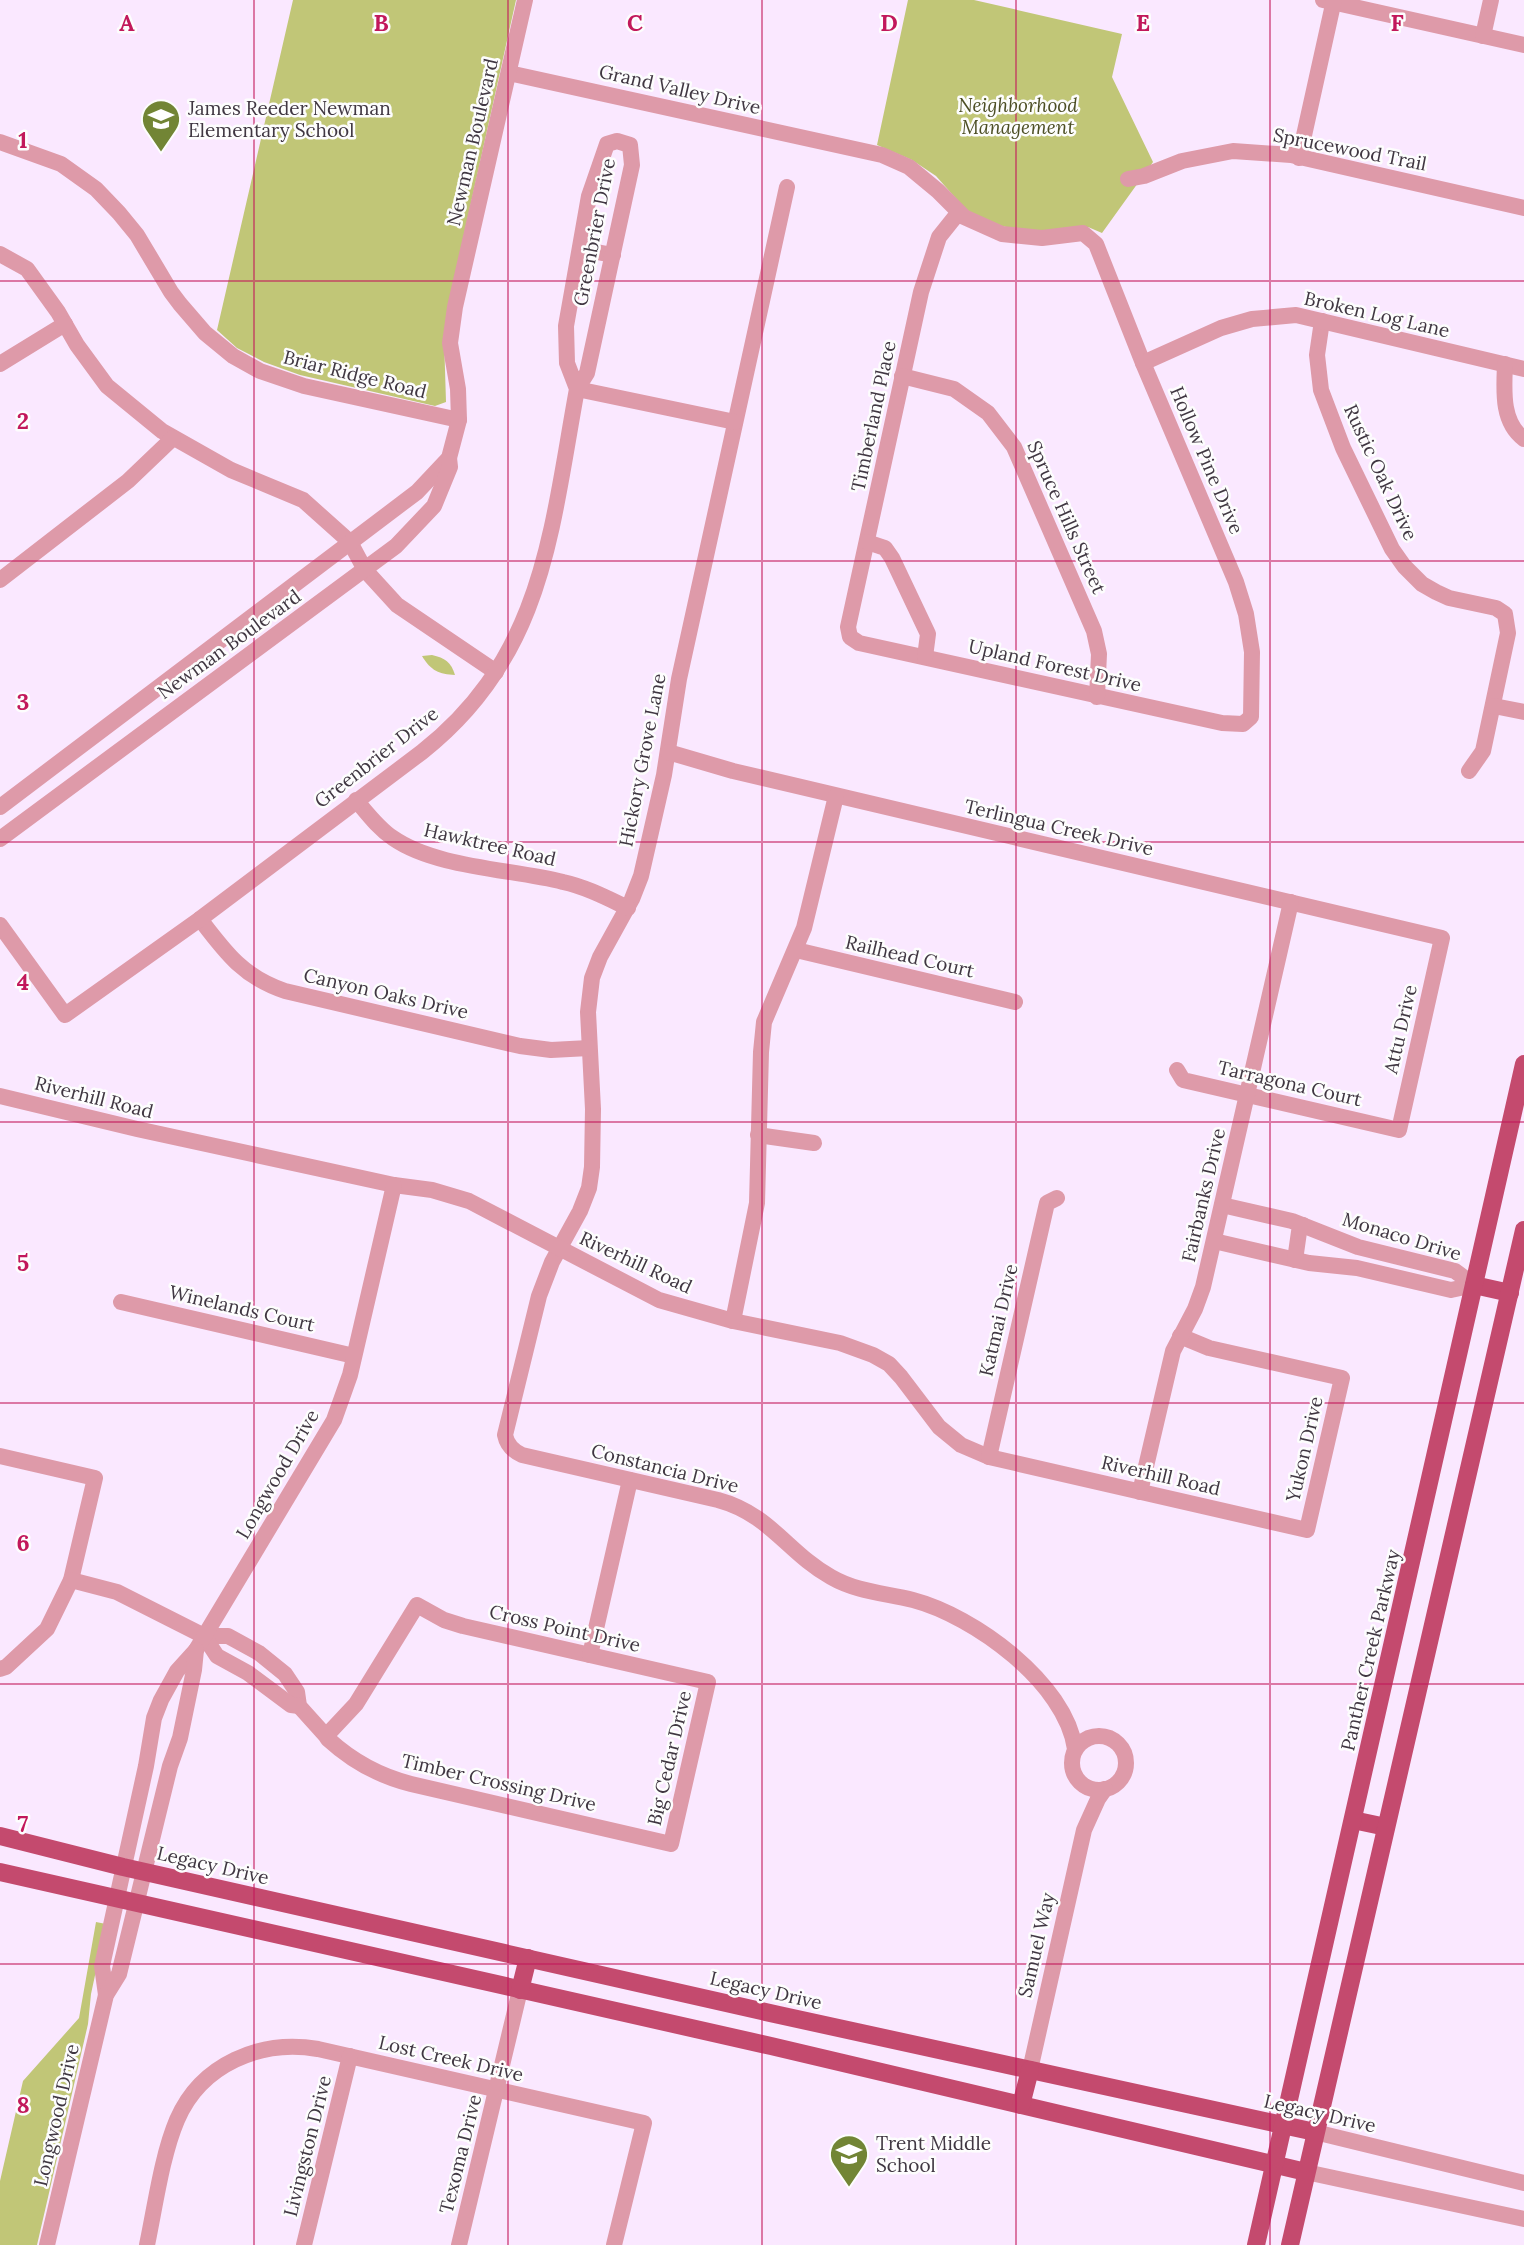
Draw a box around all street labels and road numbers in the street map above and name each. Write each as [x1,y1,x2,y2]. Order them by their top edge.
street label: Newman Boulevard [441,56,503,228]
street label: Grand Valley Drive [597,59,763,119]
street label: Sprucewood Trail [1271,122,1429,176]
street label: Greenbrier Drive [568,156,620,308]
street label: Broken Log Lane [1302,286,1452,342]
street label: Timberland Place [845,338,901,494]
street label: Briar Ridge Road [281,345,429,403]
street label: Hollow Pine Drive [1165,382,1249,538]
street label: Rustic Oak Drive [1339,400,1423,544]
street label: Spruce Hills Street [1023,437,1112,598]
street label: Newman Boulevard [153,584,305,704]
street label: Upland Forest Drive [966,633,1144,697]
street label: Hickory Grove Lane [613,671,671,849]
street label: Greenbrier Drive [309,701,443,813]
street label: Terlingua Creek Drive [962,794,1156,860]
street label: Hawktree Road [422,817,558,871]
street label: Railhead Court [843,930,977,983]
street label: Canyon Oaks Drive [301,962,471,1024]
street label: Attu Drive [1378,982,1422,1077]
street label: Tarragona Court [1216,1055,1365,1111]
street label: Riverhill Road [32,1071,156,1123]
street label: Fairbanks Drive [1176,1126,1230,1264]
street label: Monaco Drive [1339,1206,1465,1266]
street label: Riverhill Road [576,1225,696,1299]
street label: Katmai Drive [973,1261,1023,1379]
street label: Winelands Court [167,1280,318,1337]
street label: Yukon Drive [1280,1394,1328,1505]
street label: Longwood Drive [230,1405,324,1543]
street label: Constancia Drive [589,1438,741,1498]
street label: Riverhill Road [1099,1450,1223,1500]
street label: Panther Creek Parkway [1335,1547,1405,1753]
street label: Cross Point Drive [487,1599,643,1657]
street label: Big Cedar Drive [642,1688,696,1828]
street label: Timber Crossing Drive [399,1748,599,1816]
street label: Legacy Drive [155,1840,271,1890]
street label: Samuel Way [1012,1890,1060,2000]
street label: Legacy Drive [708,1965,824,2015]
street label: Lost Creek Drive [376,2030,526,2086]
street label: Longwood Drive [28,2041,84,2189]
street label: Livingston Drive [278,2073,336,2219]
street label: Legacy Drive [1262,2088,1378,2138]
street label: Texoma Drive [434,2092,486,2216]

